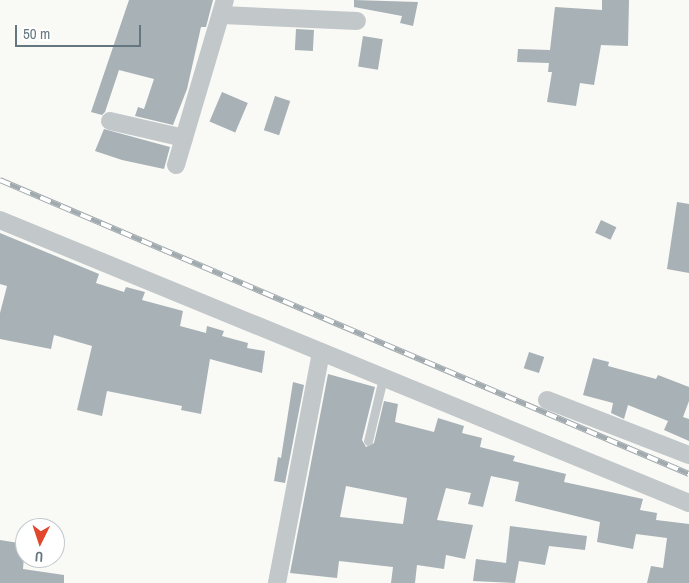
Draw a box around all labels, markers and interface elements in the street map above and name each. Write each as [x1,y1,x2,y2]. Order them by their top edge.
scale bar [18,15,144,47]
text: 50 m [23,23,50,44]
north arrow [15,518,65,568]
text: U [34,548,44,566]

